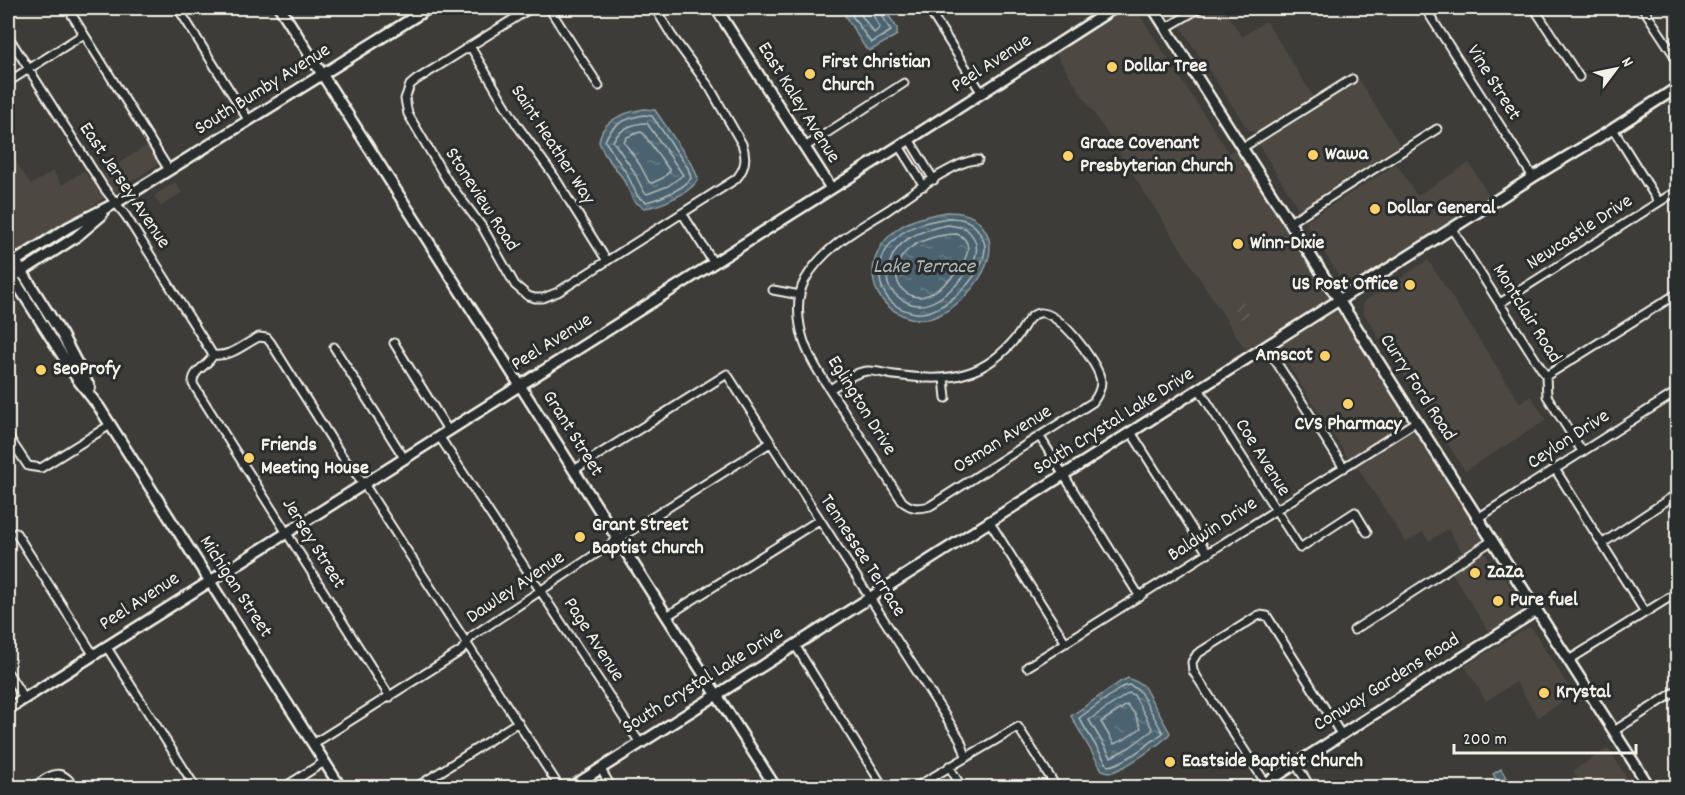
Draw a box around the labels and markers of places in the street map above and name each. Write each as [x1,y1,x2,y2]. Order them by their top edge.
place label: First Christian Church [822,49,931,100]
place label: Dollar Tree [1124,53,1207,81]
marker: Dollar Tree [1105,60,1119,74]
marker: First Christian Church [803,67,817,81]
place label: Grace Covenant Presbyterian Church [1080,130,1233,181]
place label: Wawa [1325,141,1369,169]
marker: Wawa [1306,148,1320,162]
marker: Grace Covenant Presbyterian Church [1061,149,1075,163]
place label: Dollar General [1387,195,1496,223]
marker: Dollar General [1368,202,1382,216]
place label: Winn-Dixie [1250,230,1325,258]
marker: Winn-Dixie [1231,237,1245,251]
place label: US Post Office [1292,271,1398,299]
marker: US Post Office [1403,278,1417,292]
place label: Amscot [1256,342,1314,370]
marker: Amscot [1318,349,1332,363]
place label: SeoProfy [53,356,121,384]
marker: SeoProfy [34,363,48,377]
marker: CVS Pharmacy [1341,397,1355,411]
place label: CVS Pharmacy [1294,411,1402,439]
place label: Friends Meeting House [261,432,369,483]
marker: Friends Meeting House [242,451,256,465]
place label: Grant Street Baptist Church [592,512,704,563]
marker: Grant Street Baptist Church [573,530,587,544]
place label: ZaZa [1487,559,1524,587]
marker: ZaZa [1468,566,1482,580]
place label: Pure fuel [1510,587,1578,615]
marker: Pure fuel [1491,594,1505,608]
place label: Krystal [1556,679,1611,707]
marker: Krystal [1537,686,1551,700]
place label: Eastside Baptist Church [1182,748,1363,776]
marker: Eastside Baptist Church [1163,755,1177,769]

